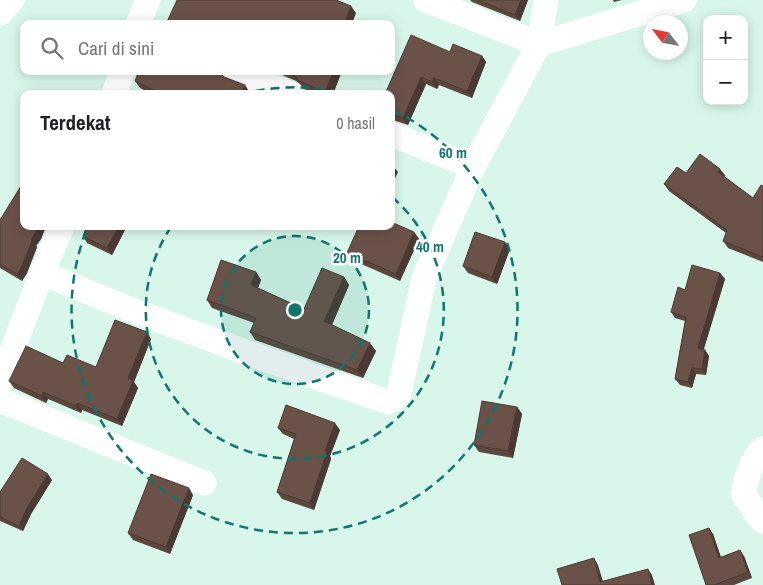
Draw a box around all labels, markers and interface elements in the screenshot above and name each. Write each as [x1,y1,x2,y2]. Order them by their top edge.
north arrow [643,15,688,60]
map controls [703,15,748,105]
button: + [703,15,748,60]
search box [20,20,395,75]
icon: search [38,34,66,62]
text: Cari di sini [78,35,154,61]
button: − [703,60,748,105]
text: Terdekat [40,108,111,137]
text: 0 hasil [336,112,375,134]
text: 60 m [439,142,467,163]
text: 40 m [416,236,444,257]
text: 20 m [333,247,361,268]
centre of rings [286,301,304,319]

